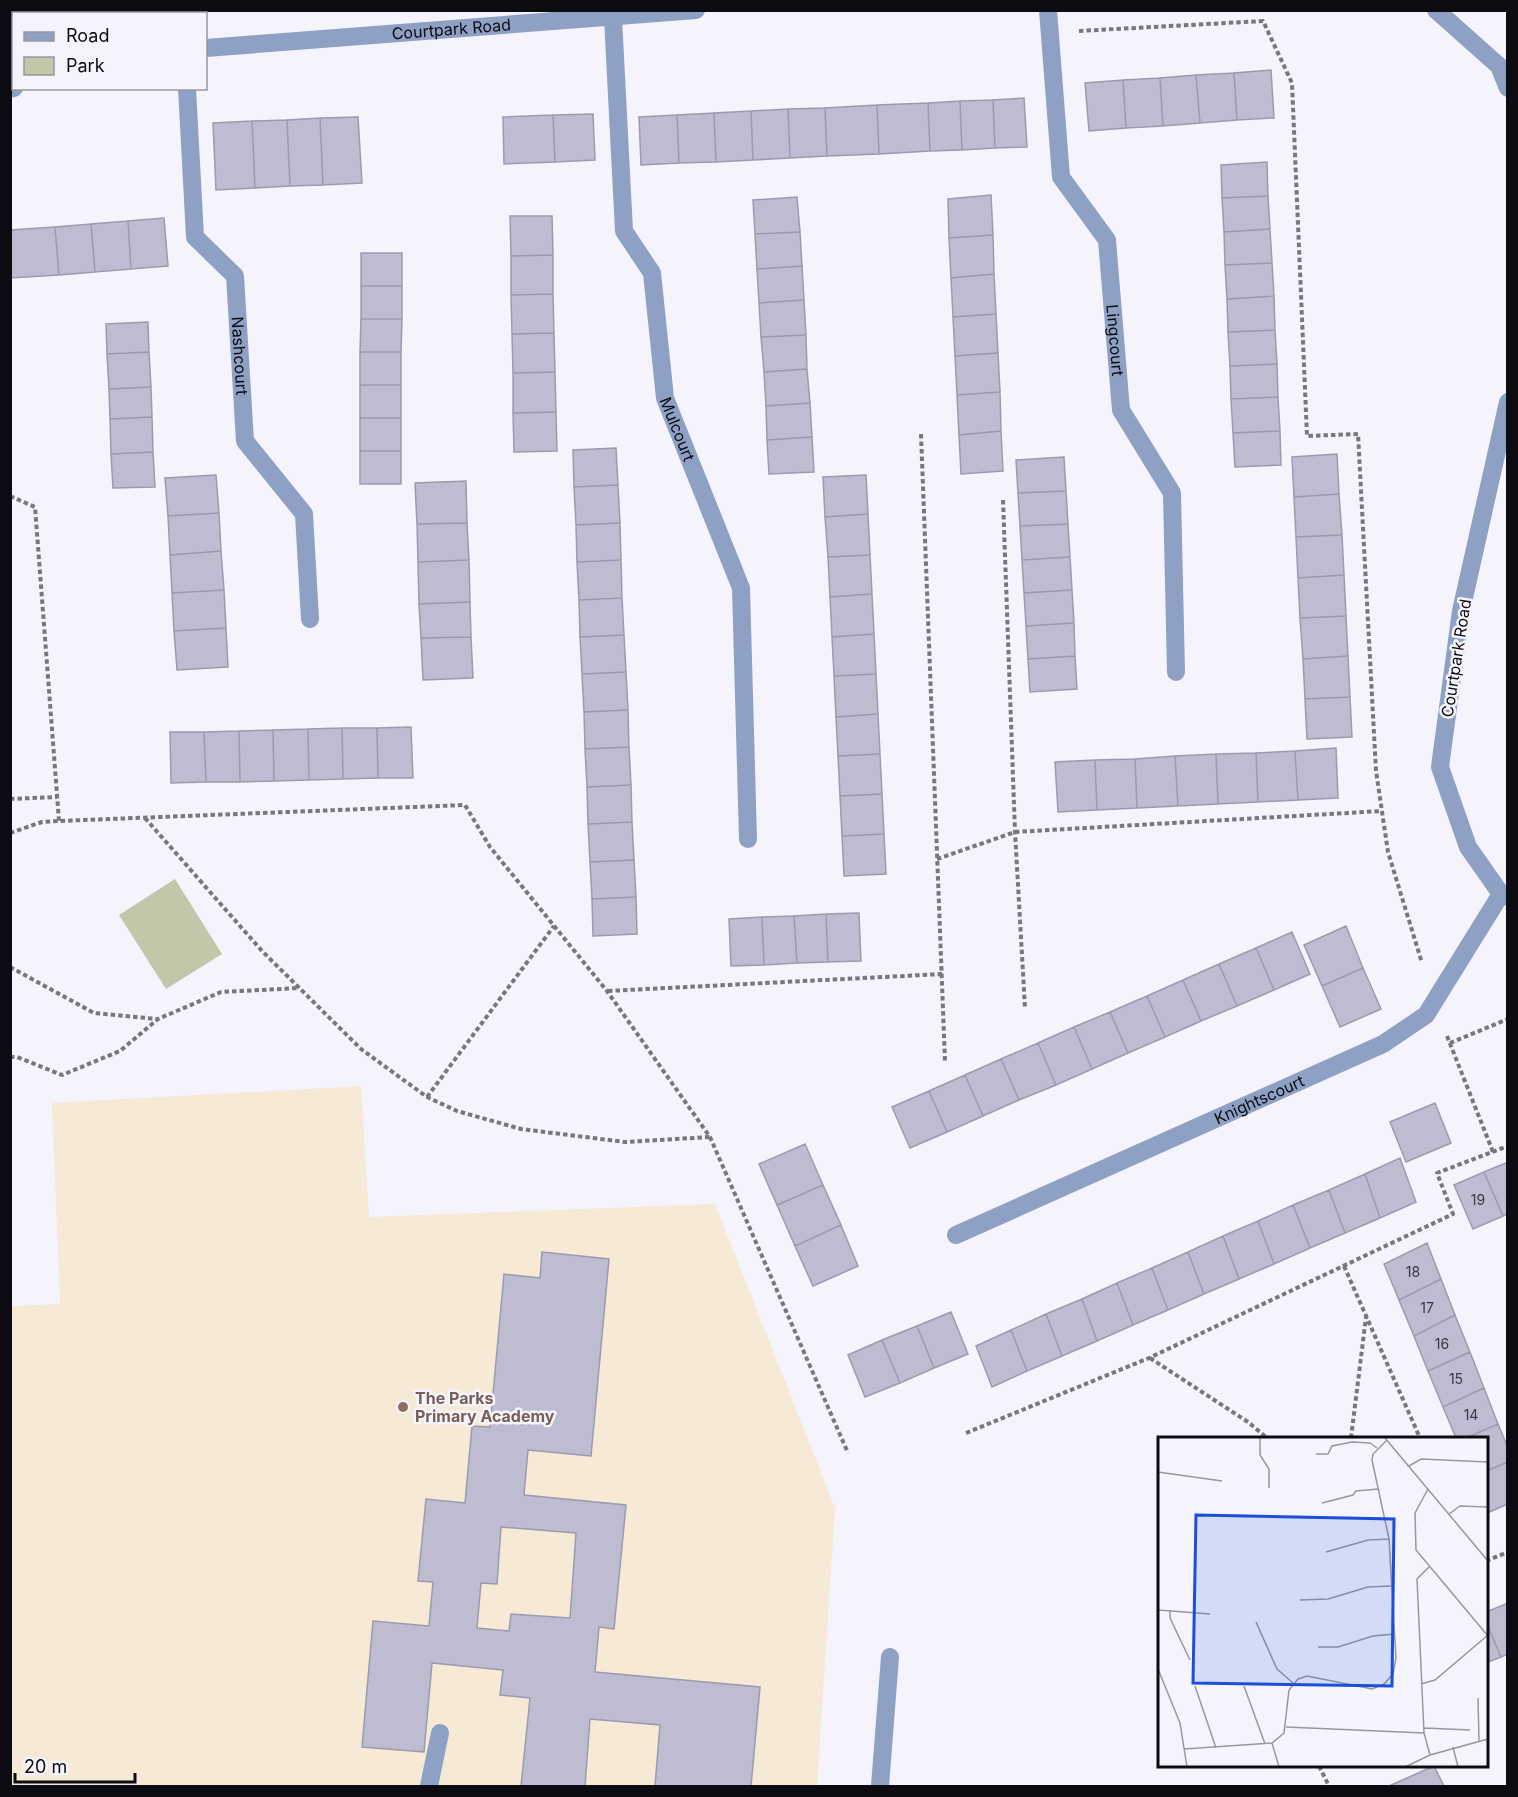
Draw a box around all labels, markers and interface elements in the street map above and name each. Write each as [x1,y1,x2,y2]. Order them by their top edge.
legend [12,12,207,90]
street label: Courtpark Road [391,14,512,44]
text: Road [66,25,109,46]
text: Park [66,55,105,76]
street label: Lingcourt [1102,303,1128,377]
street label: Nashcourt [227,316,252,396]
street label: Mulcourt [656,394,699,464]
street label: Courtpark Road [1437,597,1475,719]
street label: Knightscourt [1211,1071,1307,1128]
house number: 19 [1471,1191,1485,1208]
house number: 18 [1406,1263,1420,1280]
house number: 17 [1420,1299,1434,1316]
house number: 16 [1435,1335,1449,1352]
house number: 15 [1449,1370,1463,1387]
place label: The Parks Primary Academy [415,1388,555,1426]
marker: The Parks Primary Academy [396,1400,410,1414]
house number: 14 [1464,1406,1478,1423]
inset map [1158,1437,1488,1767]
scale bar [15,1746,135,1784]
text: 20 m [24,1756,67,1777]

